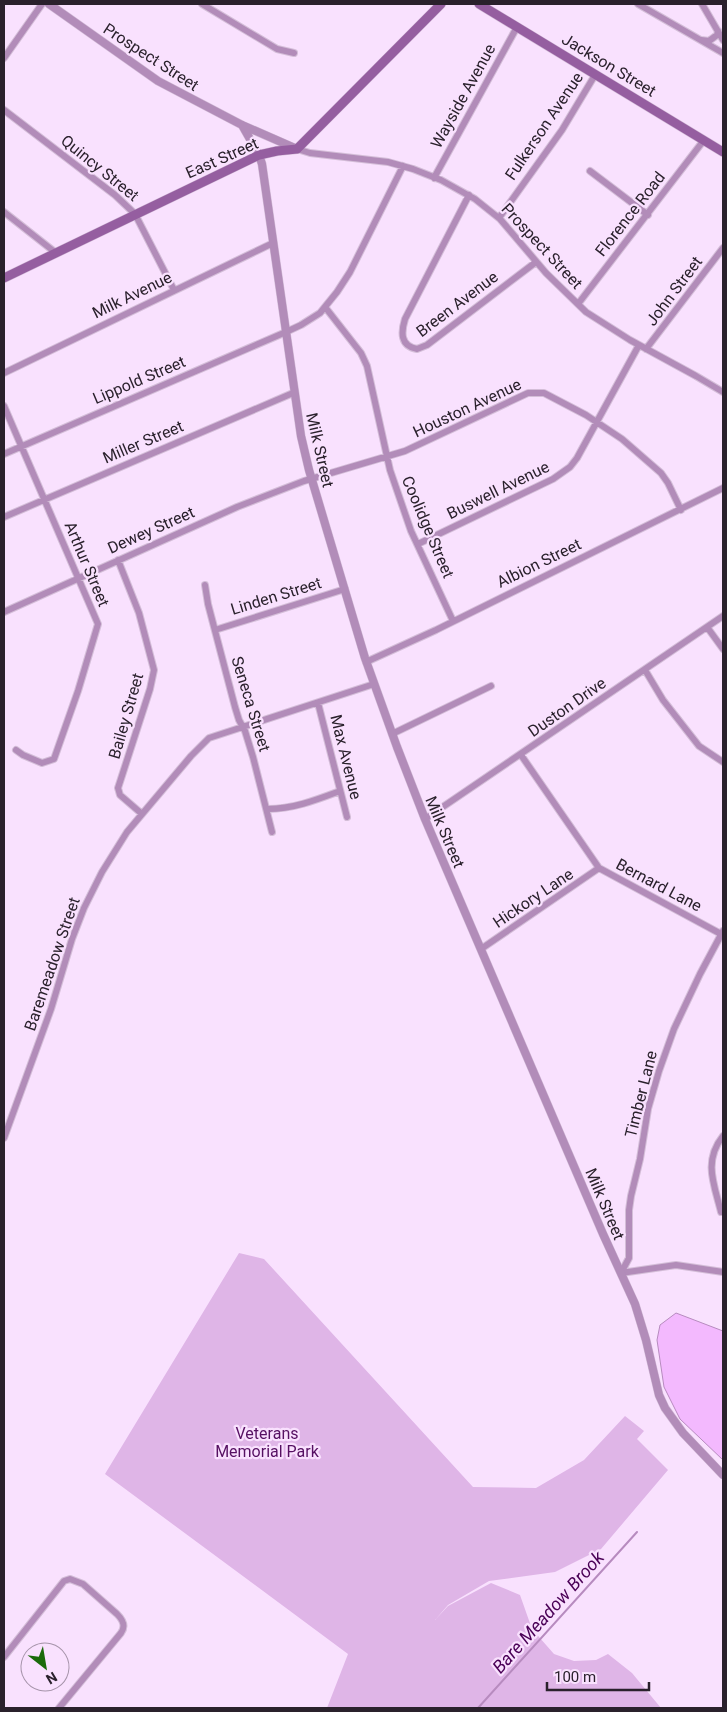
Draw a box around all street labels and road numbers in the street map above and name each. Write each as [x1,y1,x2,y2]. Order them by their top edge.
street label: Prospect Street [100,19,202,95]
street label: Jackson Street [558,29,660,101]
street label: Wayside Avenue [427,41,499,151]
street label: Fulkerson Avenue [501,69,587,183]
street label: Quincy Street [57,131,143,205]
street label: East Street [183,134,261,182]
street label: Florence Road [591,168,669,260]
street label: Prospect Street [498,199,586,293]
street label: John Street [642,253,706,329]
street label: Breen Avenue [412,267,502,341]
street label: Milk Avenue [89,268,175,322]
street label: Lippold Street [90,352,188,408]
street label: Houston Avenue [410,375,524,441]
street label: Milk Street [302,411,338,489]
street label: Miller Street [100,417,186,467]
street label: Buswell Avenue [444,457,552,523]
street label: Coolidge Street [398,473,458,581]
street label: Dewey Street [105,502,197,558]
street label: Arthur Street [61,519,113,609]
street label: Albion Street [494,534,584,592]
street label: Linden Street [228,573,324,619]
street label: Seneca Street [228,654,274,754]
street label: Bailey Street [105,671,147,761]
street label: Duston Drive [524,673,610,741]
street label: Max Avenue [326,713,366,801]
street label: Milk Street [421,793,469,871]
street label: Bernard Lane [613,854,705,916]
street label: Hickory Lane [489,864,577,932]
street label: Baremeadow Street [20,895,84,1033]
street label: Timber Lane [621,1049,661,1139]
street label: Milk Street [581,1165,629,1243]

